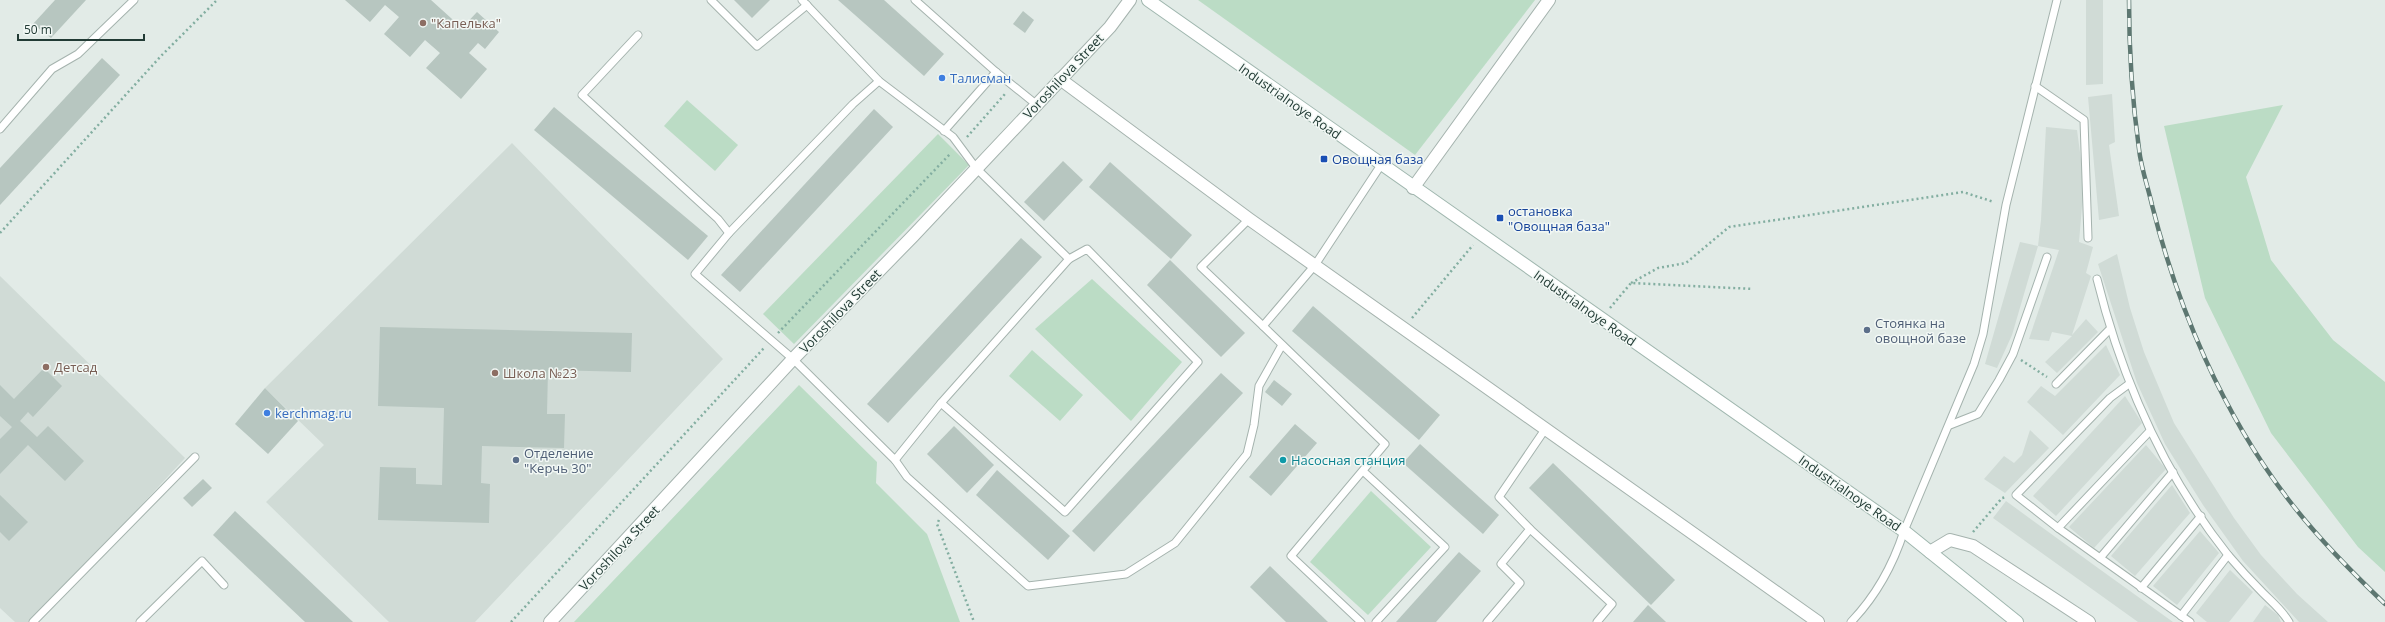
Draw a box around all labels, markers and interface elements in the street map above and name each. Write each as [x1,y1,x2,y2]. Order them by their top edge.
place label: "Капелька" [431,14,501,32]
scale bar [18,16,144,42]
marker: "Капелька" [418,18,428,28]
text: 50 m [24,21,52,38]
street label: Voroshilova Street [1019,29,1108,123]
street label: Industrialnoye Road [1235,59,1345,143]
place label: Талисман [950,69,1011,87]
marker: Талисман [937,73,947,83]
place label: Овощная база [1332,150,1424,168]
marker: Овощная база [1319,154,1329,164]
place label: остановка "Овощная база" [1508,202,1610,235]
marker: остановка "Овощная база" [1495,213,1505,223]
street label: Voroshilova Street [795,265,885,357]
street label: Industrialnoye Road [1530,266,1640,350]
place label: Стоянка на овощной базе [1875,314,1966,347]
marker: Стоянка на овощной базе [1862,325,1872,335]
place label: Детсад [54,358,98,376]
marker: Детсад [41,362,51,372]
place label: Школа №23 [503,364,577,382]
marker: Школа №23 [490,368,500,378]
place label: kerchmag.ru [275,404,352,422]
marker: kerchmag.ru [262,408,272,418]
place label: Отделение "Керчь 30" [524,444,594,477]
place label: Насосная станция [1291,451,1406,469]
street label: Industrialnoye Road [1795,451,1905,535]
marker: Отделение "Керчь 30" [511,455,521,465]
marker: Насосная станция [1278,455,1288,465]
street label: Voroshilova Street [575,501,664,595]

